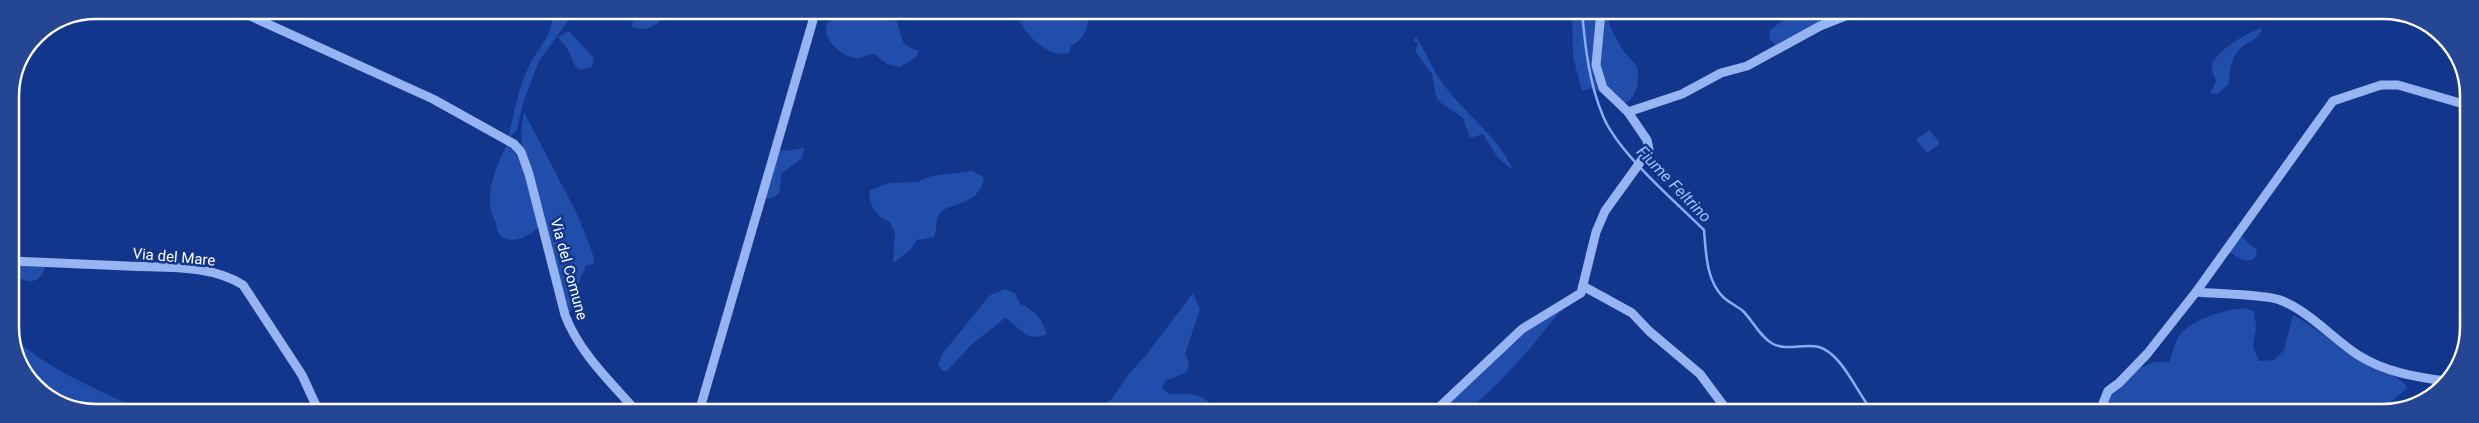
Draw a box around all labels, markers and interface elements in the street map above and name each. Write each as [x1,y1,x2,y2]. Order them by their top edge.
water label: Fiume Feltrino [1633,142,1715,226]
street label: Via del Comune [547,216,591,322]
street label: Via del Mare [132,244,216,270]

